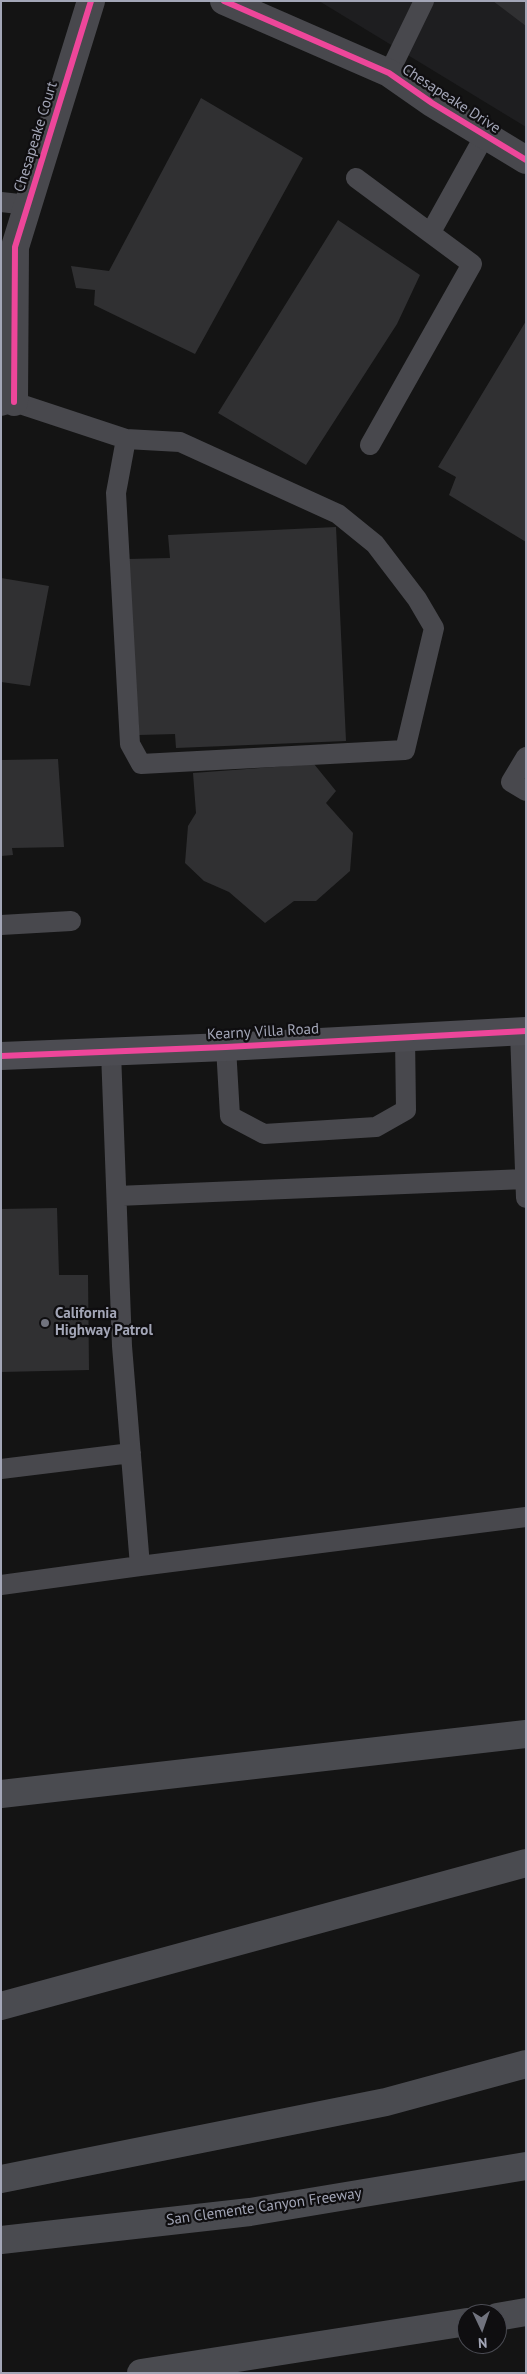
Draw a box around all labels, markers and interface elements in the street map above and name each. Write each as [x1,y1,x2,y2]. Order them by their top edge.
street label: Chesapeake Drive [398,61,504,137]
street label: Chesapeake Court [11,80,61,194]
street label: Kearny Villa Road [206,1020,320,1044]
place label: California Highway Patrol [55,1305,153,1340]
marker: California Highway Patrol [39,1317,51,1329]
street label: San Clemente Canyon Freeway [165,2184,363,2230]
north arrow [457,2304,507,2354]
text: N [478,2334,488,2352]

